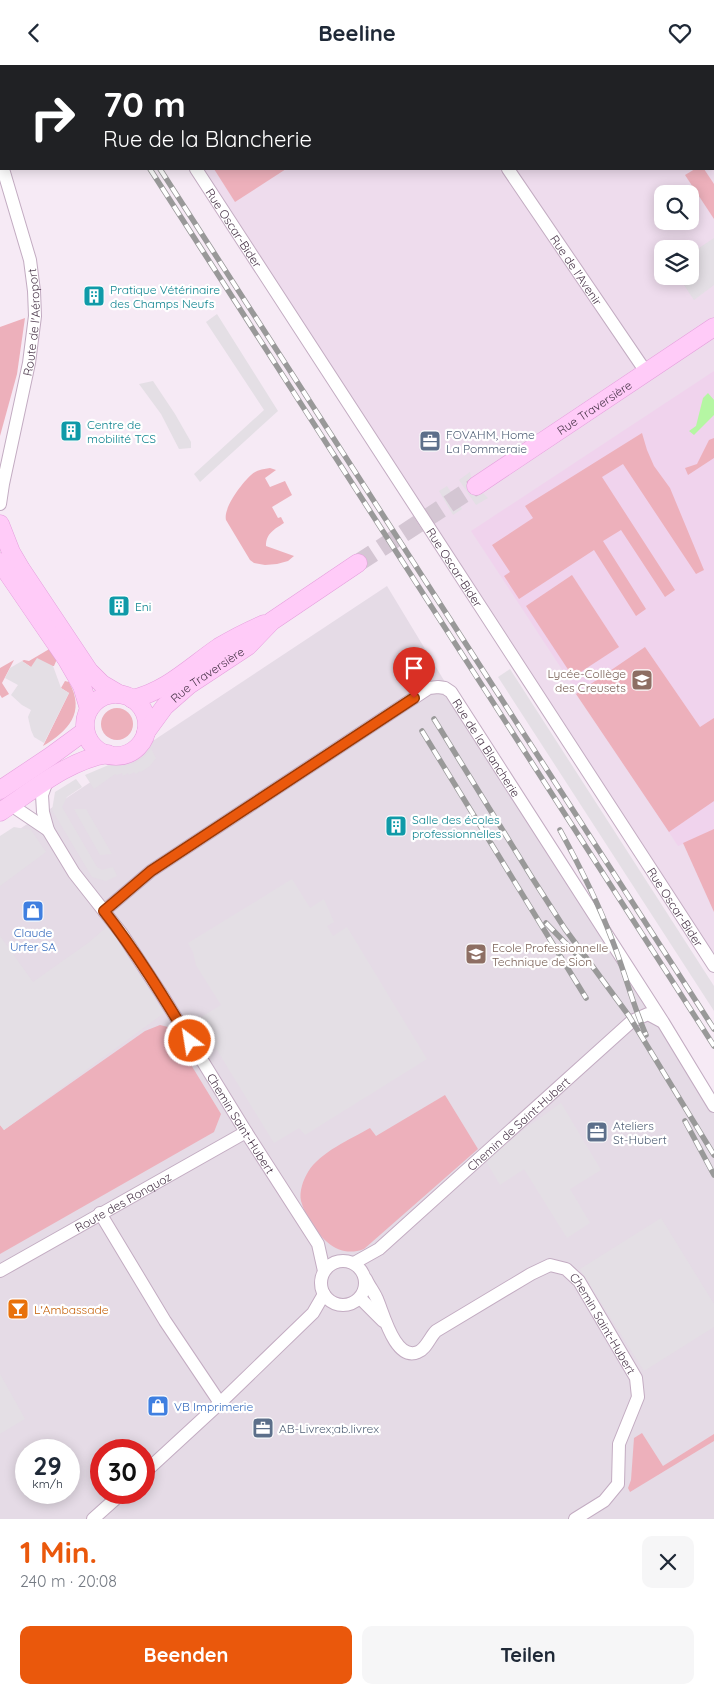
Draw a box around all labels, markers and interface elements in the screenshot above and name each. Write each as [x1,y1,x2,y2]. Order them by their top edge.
icon: back [20,19,48,47]
text: Beeline [318,19,396,47]
icon: heart [666,19,694,47]
text: 70 m [103,82,186,126]
icon: right [20,85,85,150]
text: Rue de la Blancherie [103,125,312,153]
street label: Rue Oscar-Bider [203,185,266,270]
map controls [654,185,699,285]
button: search [654,185,699,230]
street label: Rue de l'Avenir [547,232,606,308]
button: layers [654,240,699,285]
street label: Route de l'Aéroport [19,268,43,377]
place label: Pratique Vétérinaire des Champs Neufs [110,282,220,311]
building icon: Pratique Vétérinaire des Champs Neufs [82,284,106,308]
street label: Rue Traversière [554,377,635,437]
place label: Centre de mobilité TCS [87,417,156,446]
building icon: Centre de mobilité TCS [59,419,83,443]
place label: FOVAHM, Home La Pommeraie [446,427,535,456]
office icon: FOVAHM, Home La Pommeraie [418,429,442,453]
street label: Rue Oscar-Bider [424,525,486,610]
building icon: Eni [107,594,131,618]
place label: Eni [135,599,151,614]
street label: Rue Traversière [167,643,247,705]
pin [393,647,435,698]
icon: arrive [400,654,428,682]
place label: Lycée-Collège des Creusets [547,666,626,695]
school or university icon: Lycée-Collège des Creusets [630,668,654,692]
street label: Rue de la Blancherie [450,696,524,800]
place label: Salle des écoles professionnelles [412,812,501,841]
building icon: Salle des écoles professionnelles [384,814,408,838]
street label: Rue Oscar-Bider [644,864,707,950]
shop icon: Claude Urfer SA [21,899,45,923]
place label: Claude Urfer SA [10,925,56,954]
place label: Ecole Professionnelle Technique de Sion [492,940,608,969]
school or university icon: Ecole Professionnelle Technique de Sion [464,942,488,966]
position arrow [163,1014,215,1066]
street label: Chemin Saint-Hubert [204,1070,278,1176]
street label: Chemin de Saint-Hubert [464,1073,573,1174]
place label: Ateliers St-Hubert [613,1118,667,1147]
office icon: Ateliers St-Hubert [585,1120,609,1144]
street label: Route des Ronquoz [72,1168,174,1235]
street label: Chemin Saint-Hubert [567,1269,639,1377]
bar icon: L'Ambassade [6,1297,30,1321]
place label: L'Ambassade [34,1302,109,1317]
shop icon: VB Imprimerie [146,1394,170,1418]
place label: VB Imprimerie [174,1399,253,1414]
office icon: AB-Livrex;ab.livrex [251,1416,275,1440]
place label: AB-Livrex;ab.livrex [279,1421,379,1436]
speed limit sign: 30 [90,1439,155,1504]
text: 29 [33,1450,62,1481]
text: km/h [32,1476,63,1491]
text: 1 Min. [20,1533,97,1571]
button: close [642,1536,694,1588]
text: 240 m · 20:08 [20,1571,117,1591]
button: Beenden [20,1626,352,1684]
button: Teilen [362,1626,694,1684]

